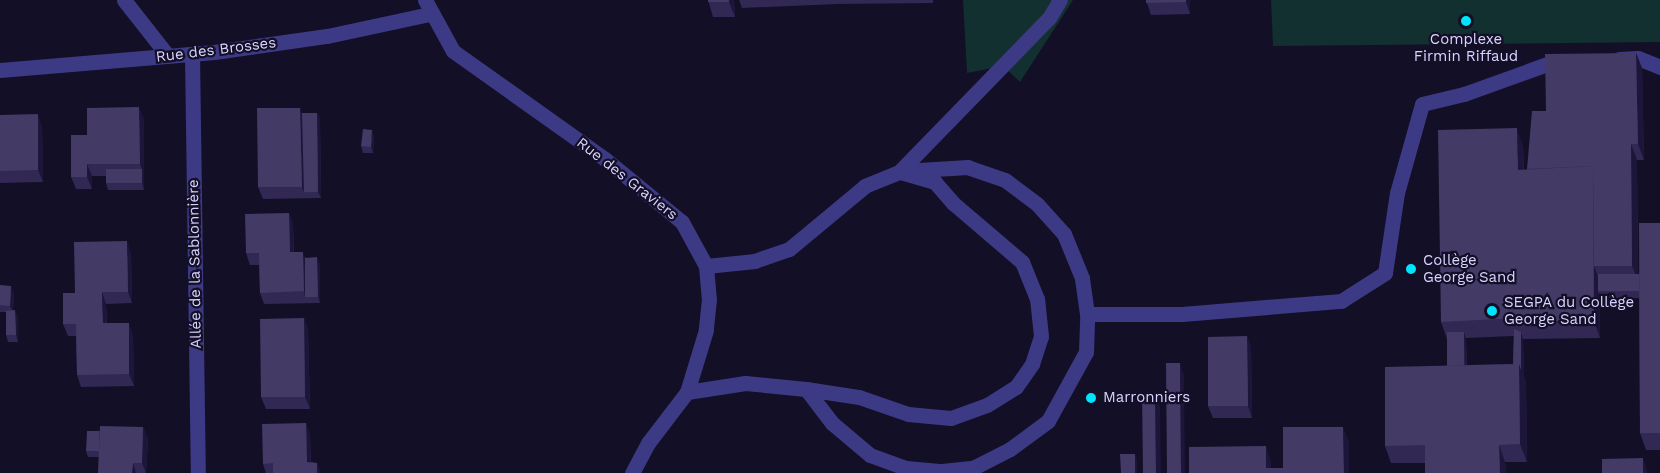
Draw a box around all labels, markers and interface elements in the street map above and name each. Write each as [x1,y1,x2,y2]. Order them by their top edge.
marker: Complexe Firmin Riffaud [1459,14,1473,28]
place label: Complexe Firmin Riffaud [1414,30,1518,65]
street label: Rue des Brosses [155,34,277,66]
street label: Rue des Graviers [573,134,681,224]
street label: Allée de la Sablonnière [185,179,205,349]
place label: Collège George Sand [1423,251,1516,286]
marker: Collège George Sand [1404,262,1418,276]
place label: SEGPA du Collège George Sand [1504,293,1635,328]
marker: SEGPA du Collège George Sand [1485,304,1499,318]
place label: Marronniers [1103,389,1190,407]
marker: Marronniers [1084,391,1098,405]

